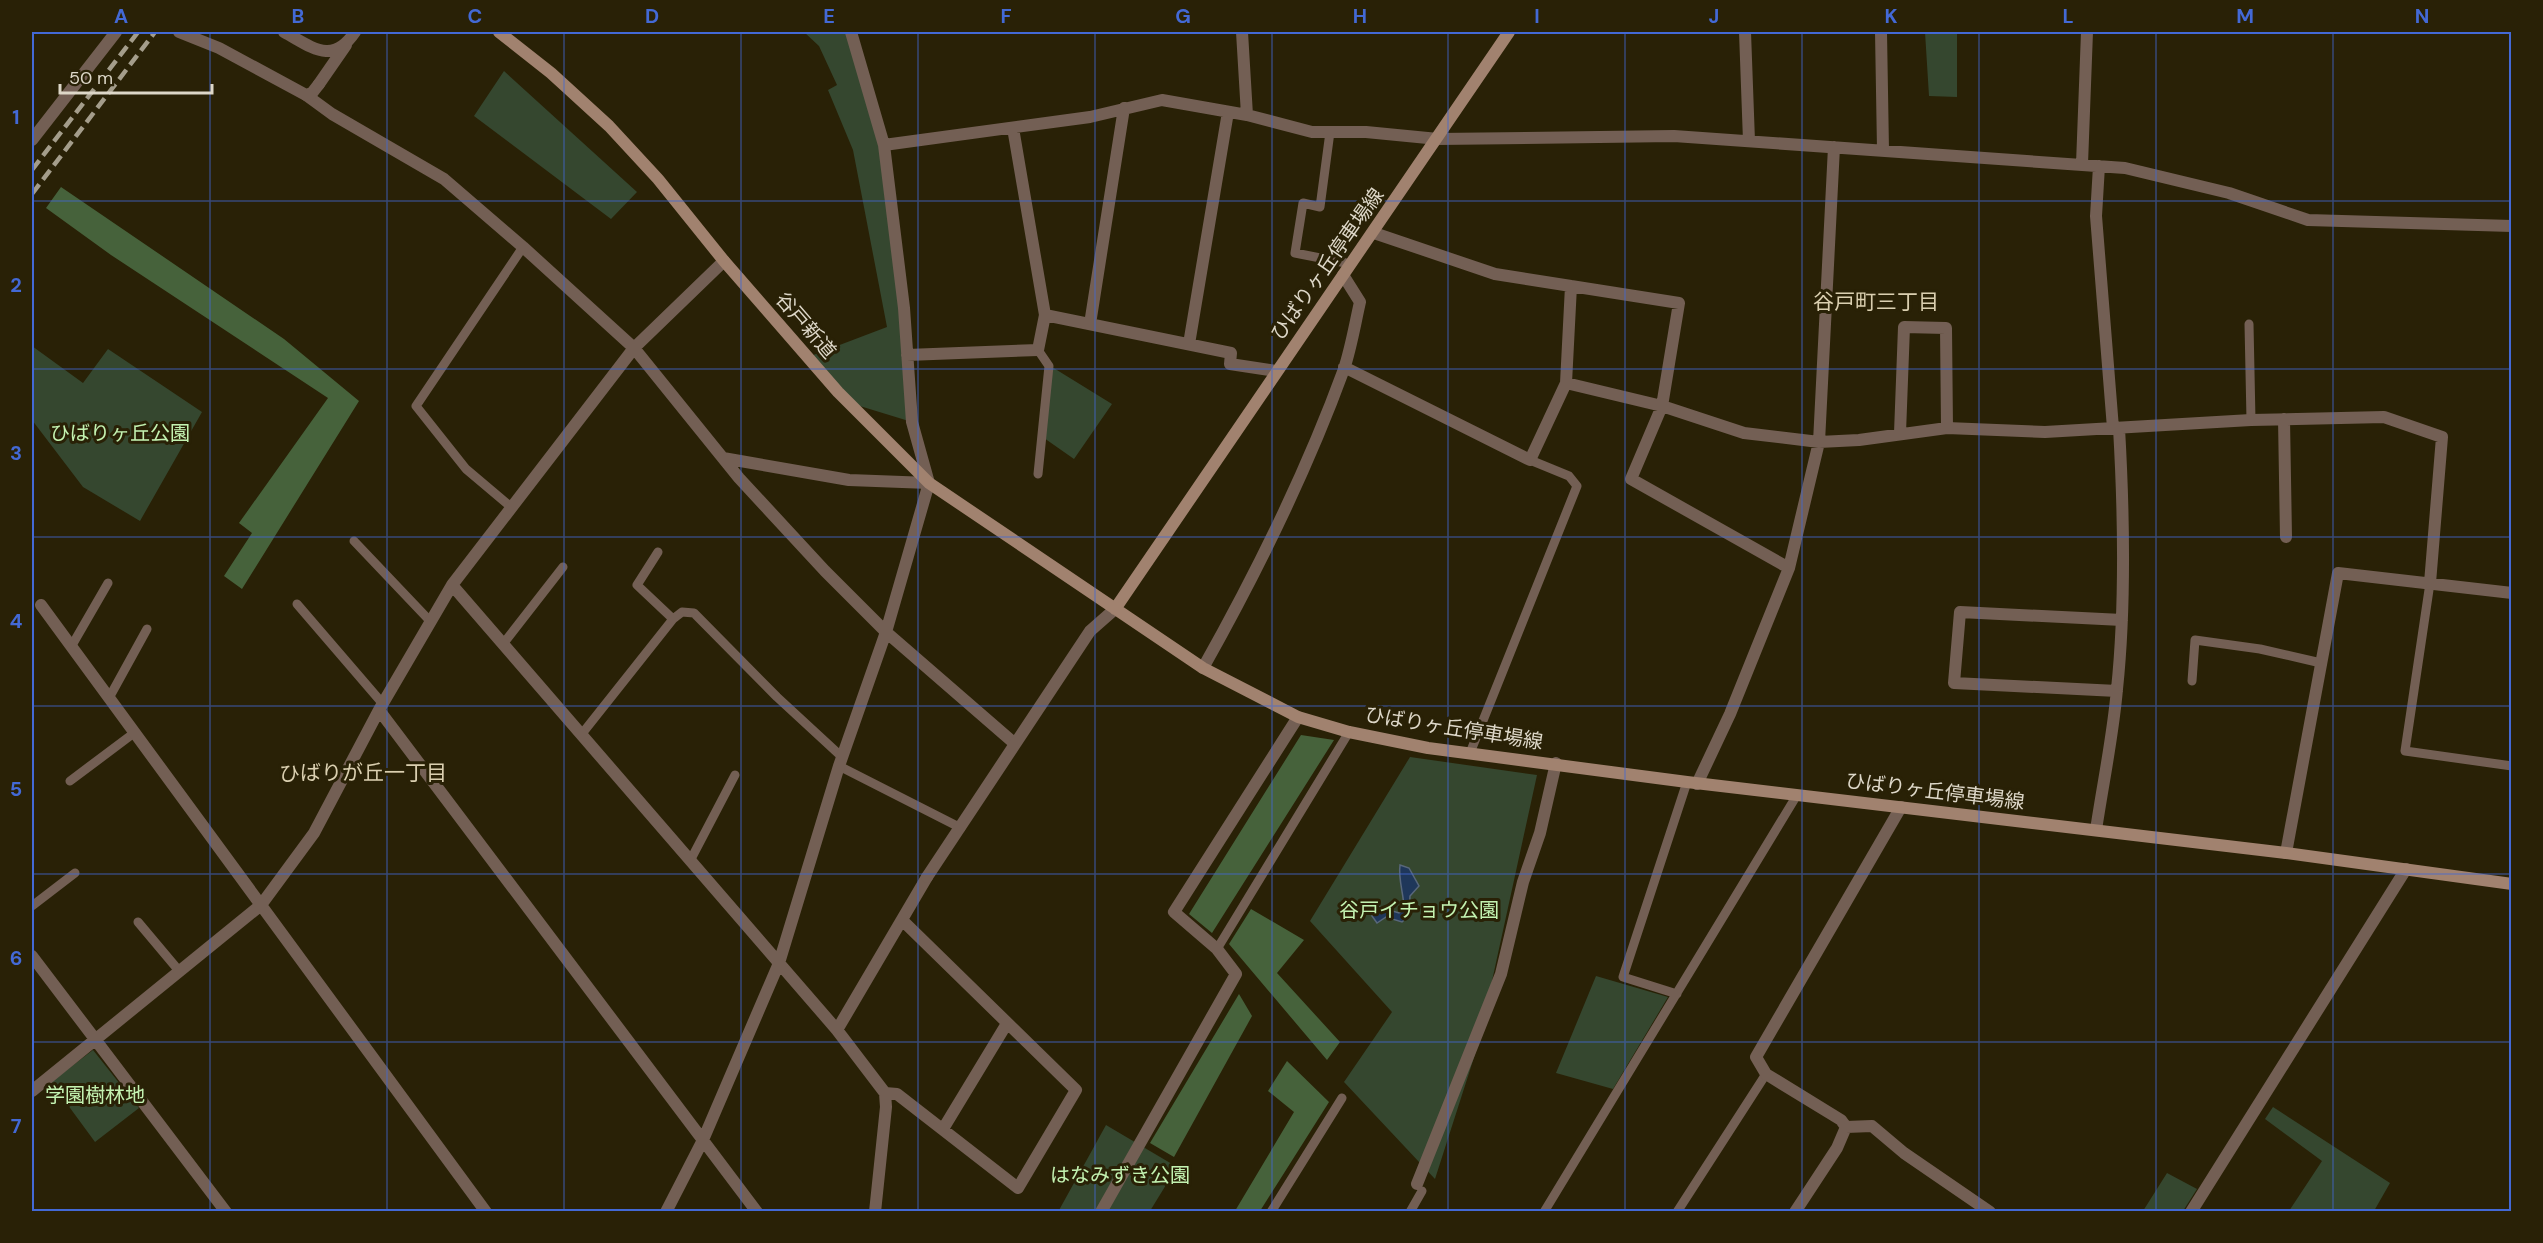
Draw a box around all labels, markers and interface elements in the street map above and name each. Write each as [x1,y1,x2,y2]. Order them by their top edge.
text: A [114,3,128,29]
text: B [292,3,304,29]
text: C [468,3,482,29]
text: D [645,3,659,29]
text: E [823,3,835,29]
text: F [1000,3,1012,29]
text: G [1175,3,1191,29]
text: H [1353,3,1367,29]
text: I [1534,3,1540,29]
text: J [1709,3,1719,29]
text: K [1884,3,1898,29]
text: L [2062,3,2074,29]
text: M [2236,3,2254,29]
text: N [2415,3,2429,29]
scale bar [60,57,212,95]
text: 50 m [69,66,113,90]
text: 1 [12,104,20,130]
street label: ひばりヶ丘停車場線 [1265,183,1389,345]
text: 2 [10,272,22,298]
street label: 谷戸新道 [770,286,842,364]
district label: 谷戸町三丁目 [1813,288,1939,316]
park label: ひばりヶ丘公園 [50,420,190,446]
text: 3 [10,440,22,466]
text: 4 [10,608,23,634]
street label: ひばりヶ丘停車場線 [1363,701,1545,755]
district label: ひばりが丘一丁目 [279,759,447,787]
street label: ひばりヶ丘停車場線 [1844,767,2026,815]
text: 5 [10,776,22,802]
park label: 谷戸イチョウ公園 [1339,897,1499,923]
text: 6 [10,945,22,971]
park label: 学園樹林地 [45,1082,145,1108]
text: 7 [11,1113,22,1139]
park label: はなみずき公園 [1050,1162,1190,1188]

